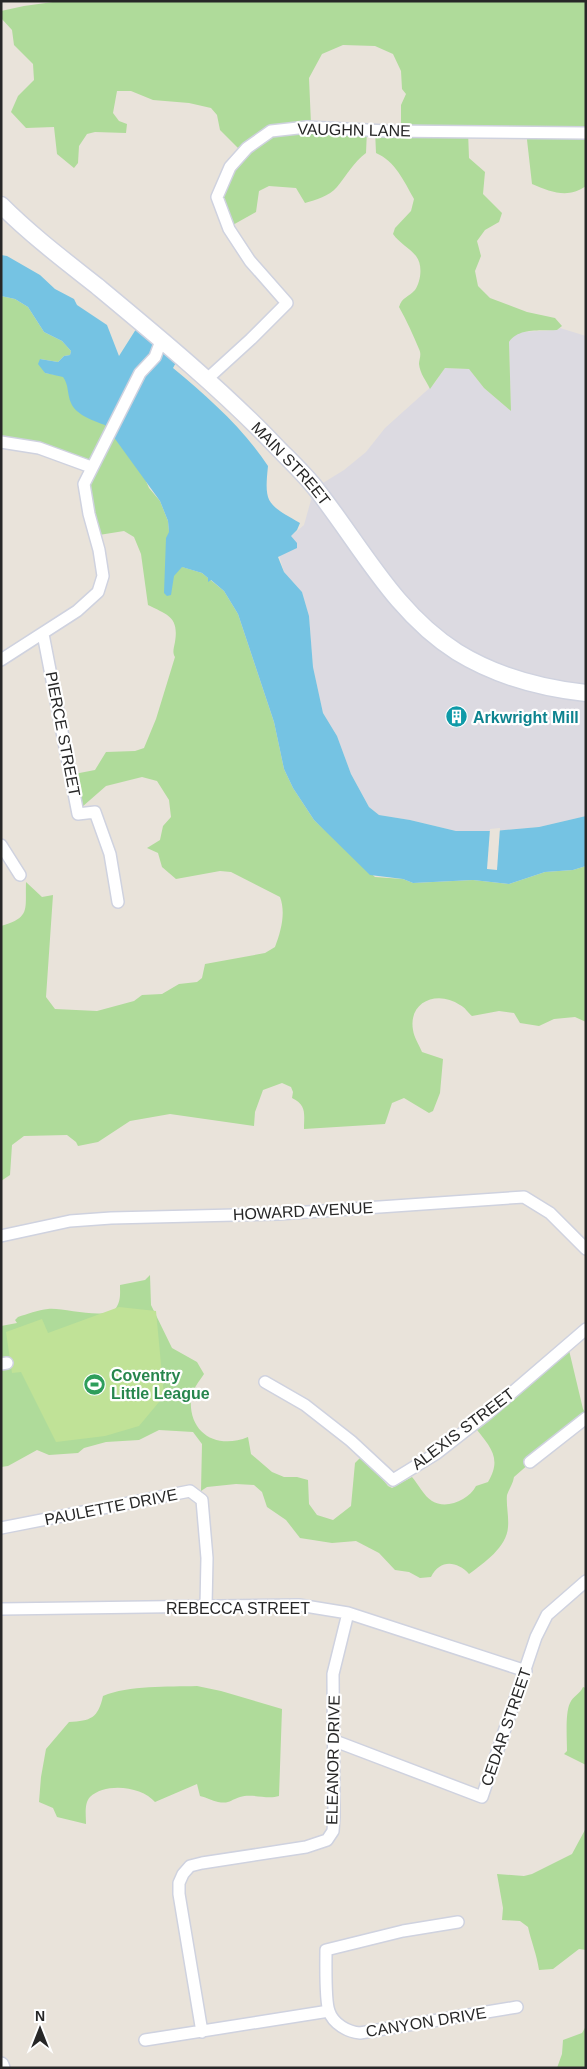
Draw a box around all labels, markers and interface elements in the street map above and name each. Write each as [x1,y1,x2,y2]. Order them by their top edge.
street label: VAUGHN LANE [297,121,411,139]
street label: MAIN STREET [248,418,334,509]
street label: PIERCE STREET [43,670,84,798]
building icon: Arkwright Mill [445,705,469,729]
place label: Arkwright Mill [473,709,579,726]
street label: HOWARD AVENUE [232,1199,374,1223]
place label: Coventry Little League [111,1367,210,1402]
sports icon: Coventry Little League [83,1372,107,1396]
street label: ALEXIS STREET [409,1385,518,1473]
street label: PAULETTE DRIVE [43,1486,179,1528]
street label: REBECCA STREET [166,1600,310,1617]
street label: CEDAR STREET [478,1666,534,1788]
street label: ELEANOR DRIVE [323,1695,343,1825]
north arrow [15,2004,65,2054]
street label: CANYON DRIVE [365,2004,487,2040]
text: N [35,2008,45,2024]

